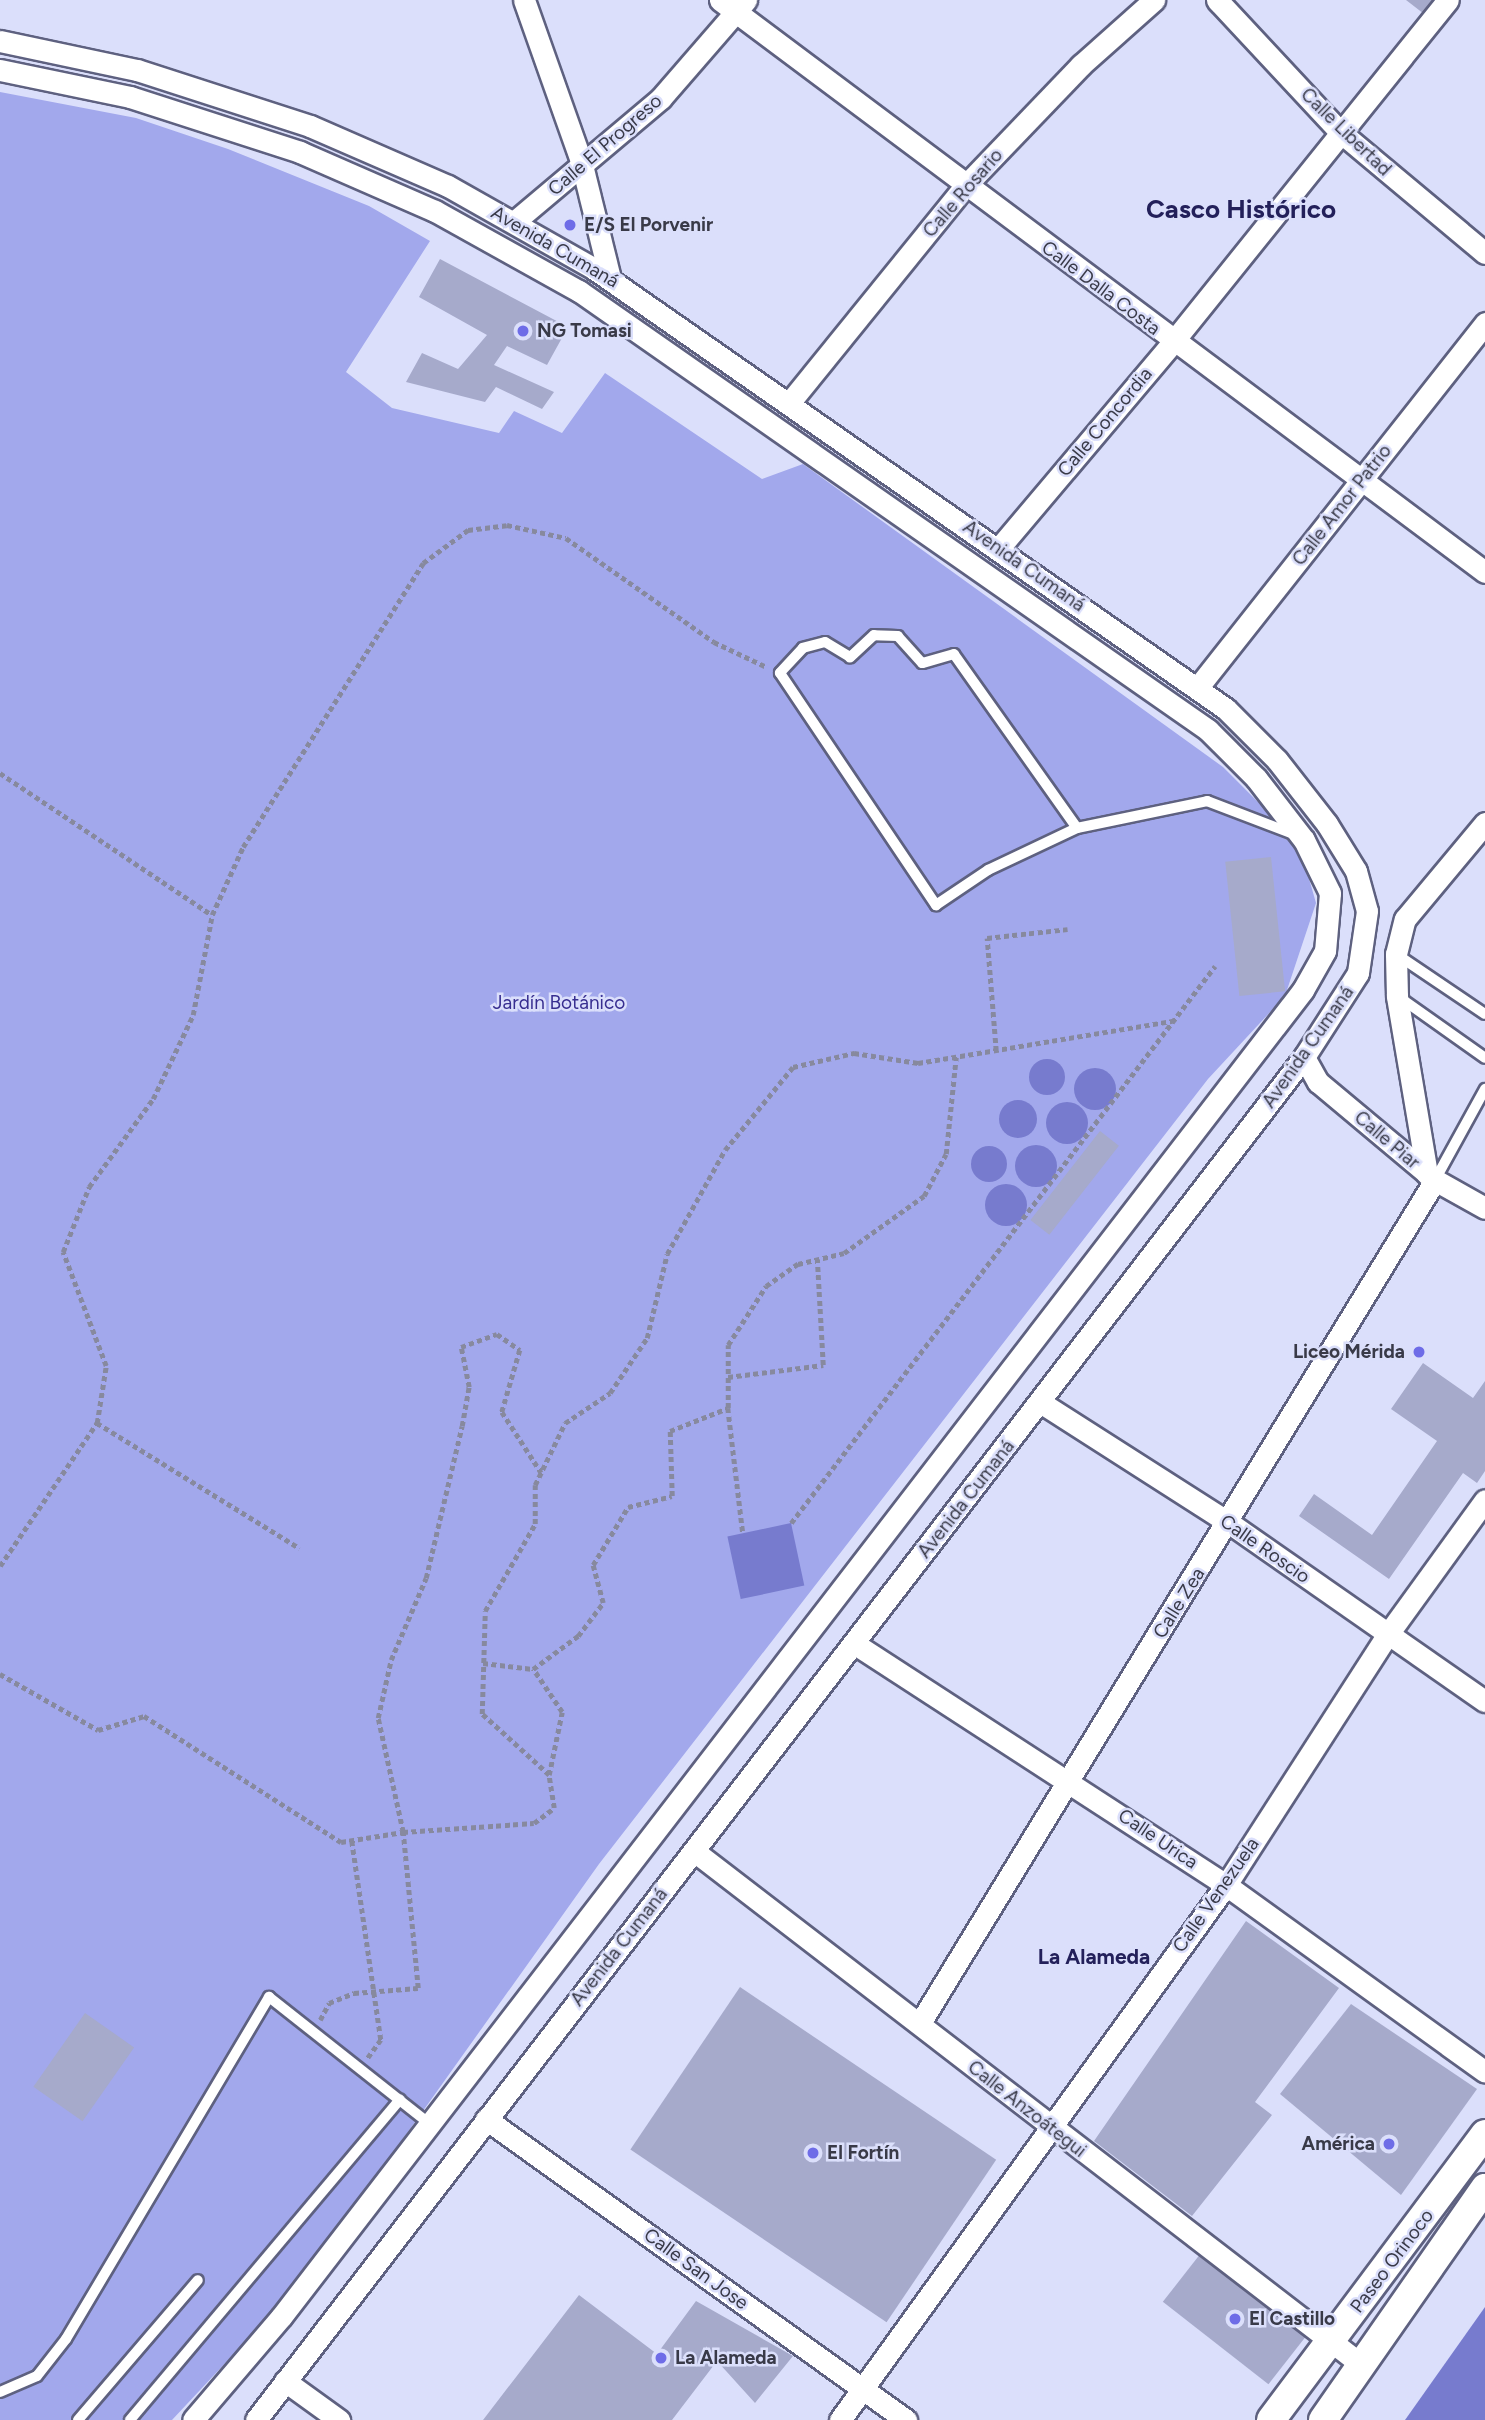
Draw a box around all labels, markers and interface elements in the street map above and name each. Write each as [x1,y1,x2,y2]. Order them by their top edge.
street label: Calle Libertad [1296,83,1396,181]
street label: Calle El Progreso [544,89,666,201]
street label: Calle Rosario [918,144,1008,242]
district label: Casco Histórico [1146,194,1336,226]
street label: Avenida Cumaná [487,201,623,293]
place label: E/S El Porvenir [584,214,713,236]
marker: E/S El Porvenir [562,217,578,233]
street label: Calle Dalla Costa [1037,236,1165,340]
place label: NG Tomasi [537,320,632,342]
marker: NG Tomasi [515,323,531,339]
street label: Calle Concordia [1053,363,1157,481]
street label: Calle Amor Patrio [1288,440,1396,570]
street label: Avenida Cumaná [959,515,1089,617]
street label: Avenida Cumaná [1257,982,1359,1112]
park label: Jardín Botánico [493,992,625,1014]
street label: Calle Piar [1350,1106,1424,1174]
place label: Liceo Mérida [1293,1341,1405,1363]
marker: Liceo Mérida [1411,1344,1427,1360]
street label: Avenida Cumaná [913,1435,1019,1563]
street label: Calle Roscio [1216,1510,1314,1588]
street label: Calle Zea [1148,1563,1210,1643]
street label: Calle Urica [1114,1804,1202,1874]
street label: Calle Venezuela [1168,1833,1264,1957]
street label: Avenida Cumaná [566,1883,672,2011]
district label: La Alameda [1038,1944,1150,1970]
street label: Calle Anzoátegui [963,2056,1091,2162]
place label: América [1302,2133,1375,2155]
marker: América [1381,2136,1397,2152]
place label: El Fortín [827,2142,899,2164]
marker: El Fortín [805,2145,821,2161]
street label: Paseo Orinoco [1346,2205,1438,2317]
street label: Calle San Jose [639,2223,753,2315]
place label: El Castillo [1249,2308,1335,2330]
marker: El Castillo [1227,2311,1243,2327]
place label: La Alameda [675,2347,777,2369]
marker: La Alameda [653,2350,669,2366]

